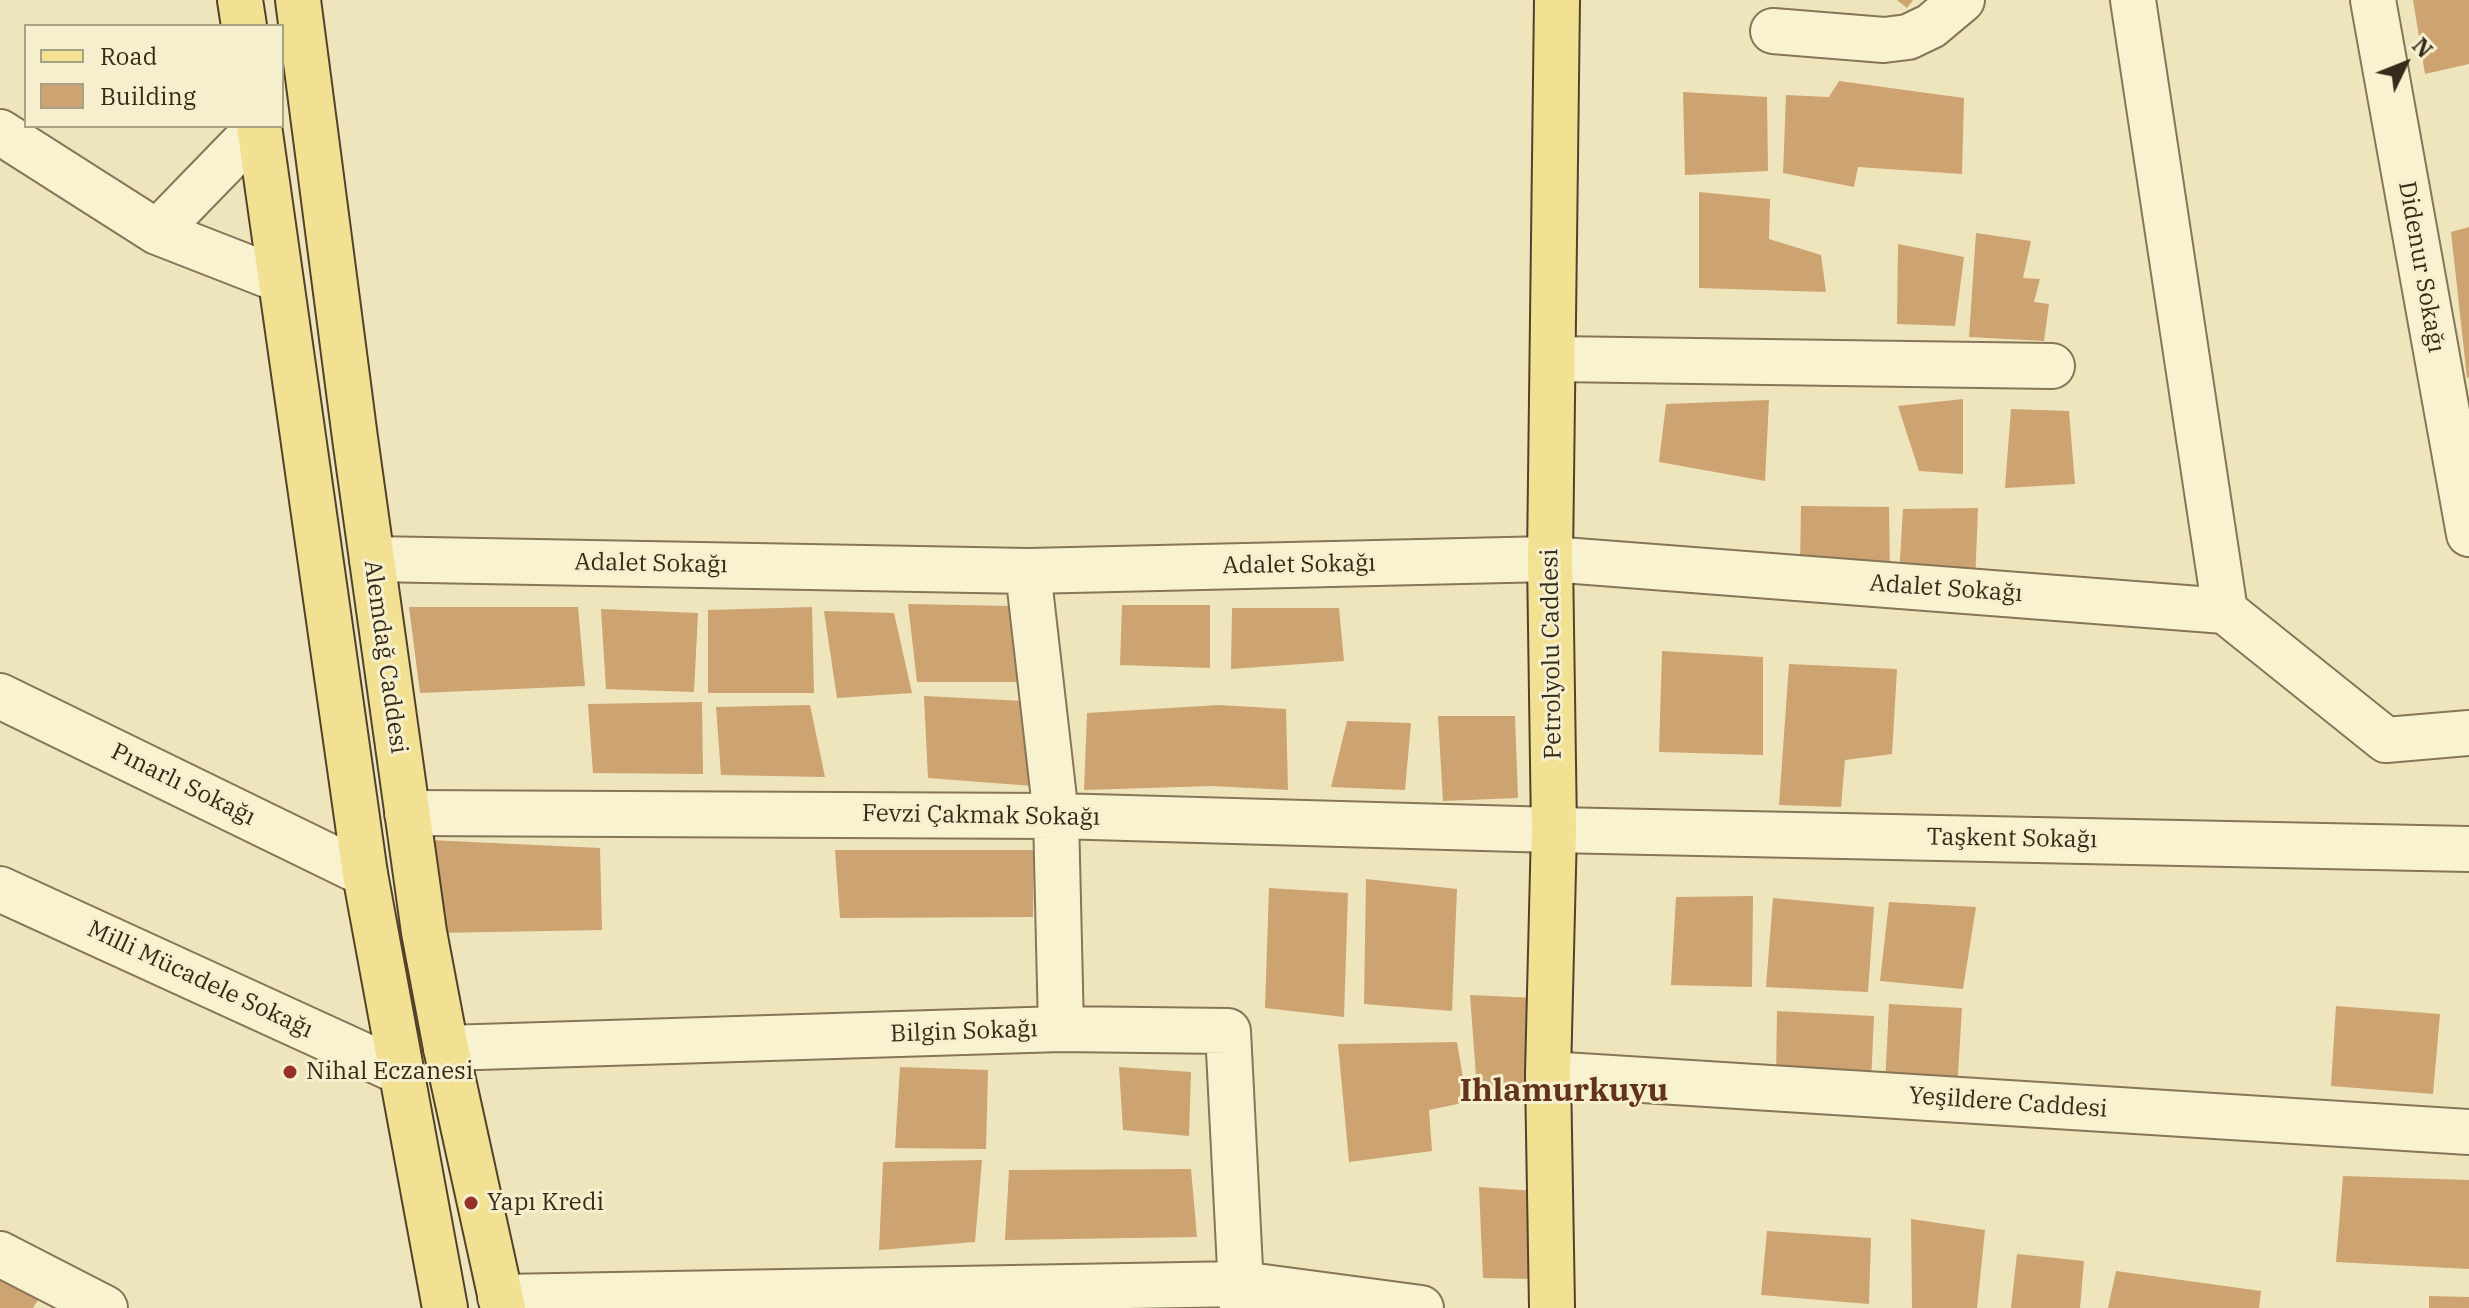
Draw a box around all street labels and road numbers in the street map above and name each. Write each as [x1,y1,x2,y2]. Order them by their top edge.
street label: Didenur Sokağı [2392,179,2450,355]
street label: Adalet Sokağı [574,548,728,580]
street label: Petrolyolu Caddesi [1536,548,1568,760]
street label: Adalet Sokağı [1222,549,1376,581]
street label: Alemdağ Caddesi [357,558,413,756]
street label: Adalet Sokağı [1868,569,2024,609]
street label: Pınarlı Sokağı [106,738,260,832]
street label: Fevzi Çakmak Sokağı [862,800,1100,832]
street label: Taşkent Sokağı [1926,823,2098,855]
street label: Milli Mücadele Sokağı [83,915,317,1045]
street label: Bilgin Sokağı [890,1015,1038,1049]
street label: Yeşildere Caddesi [1908,1082,2108,1124]

